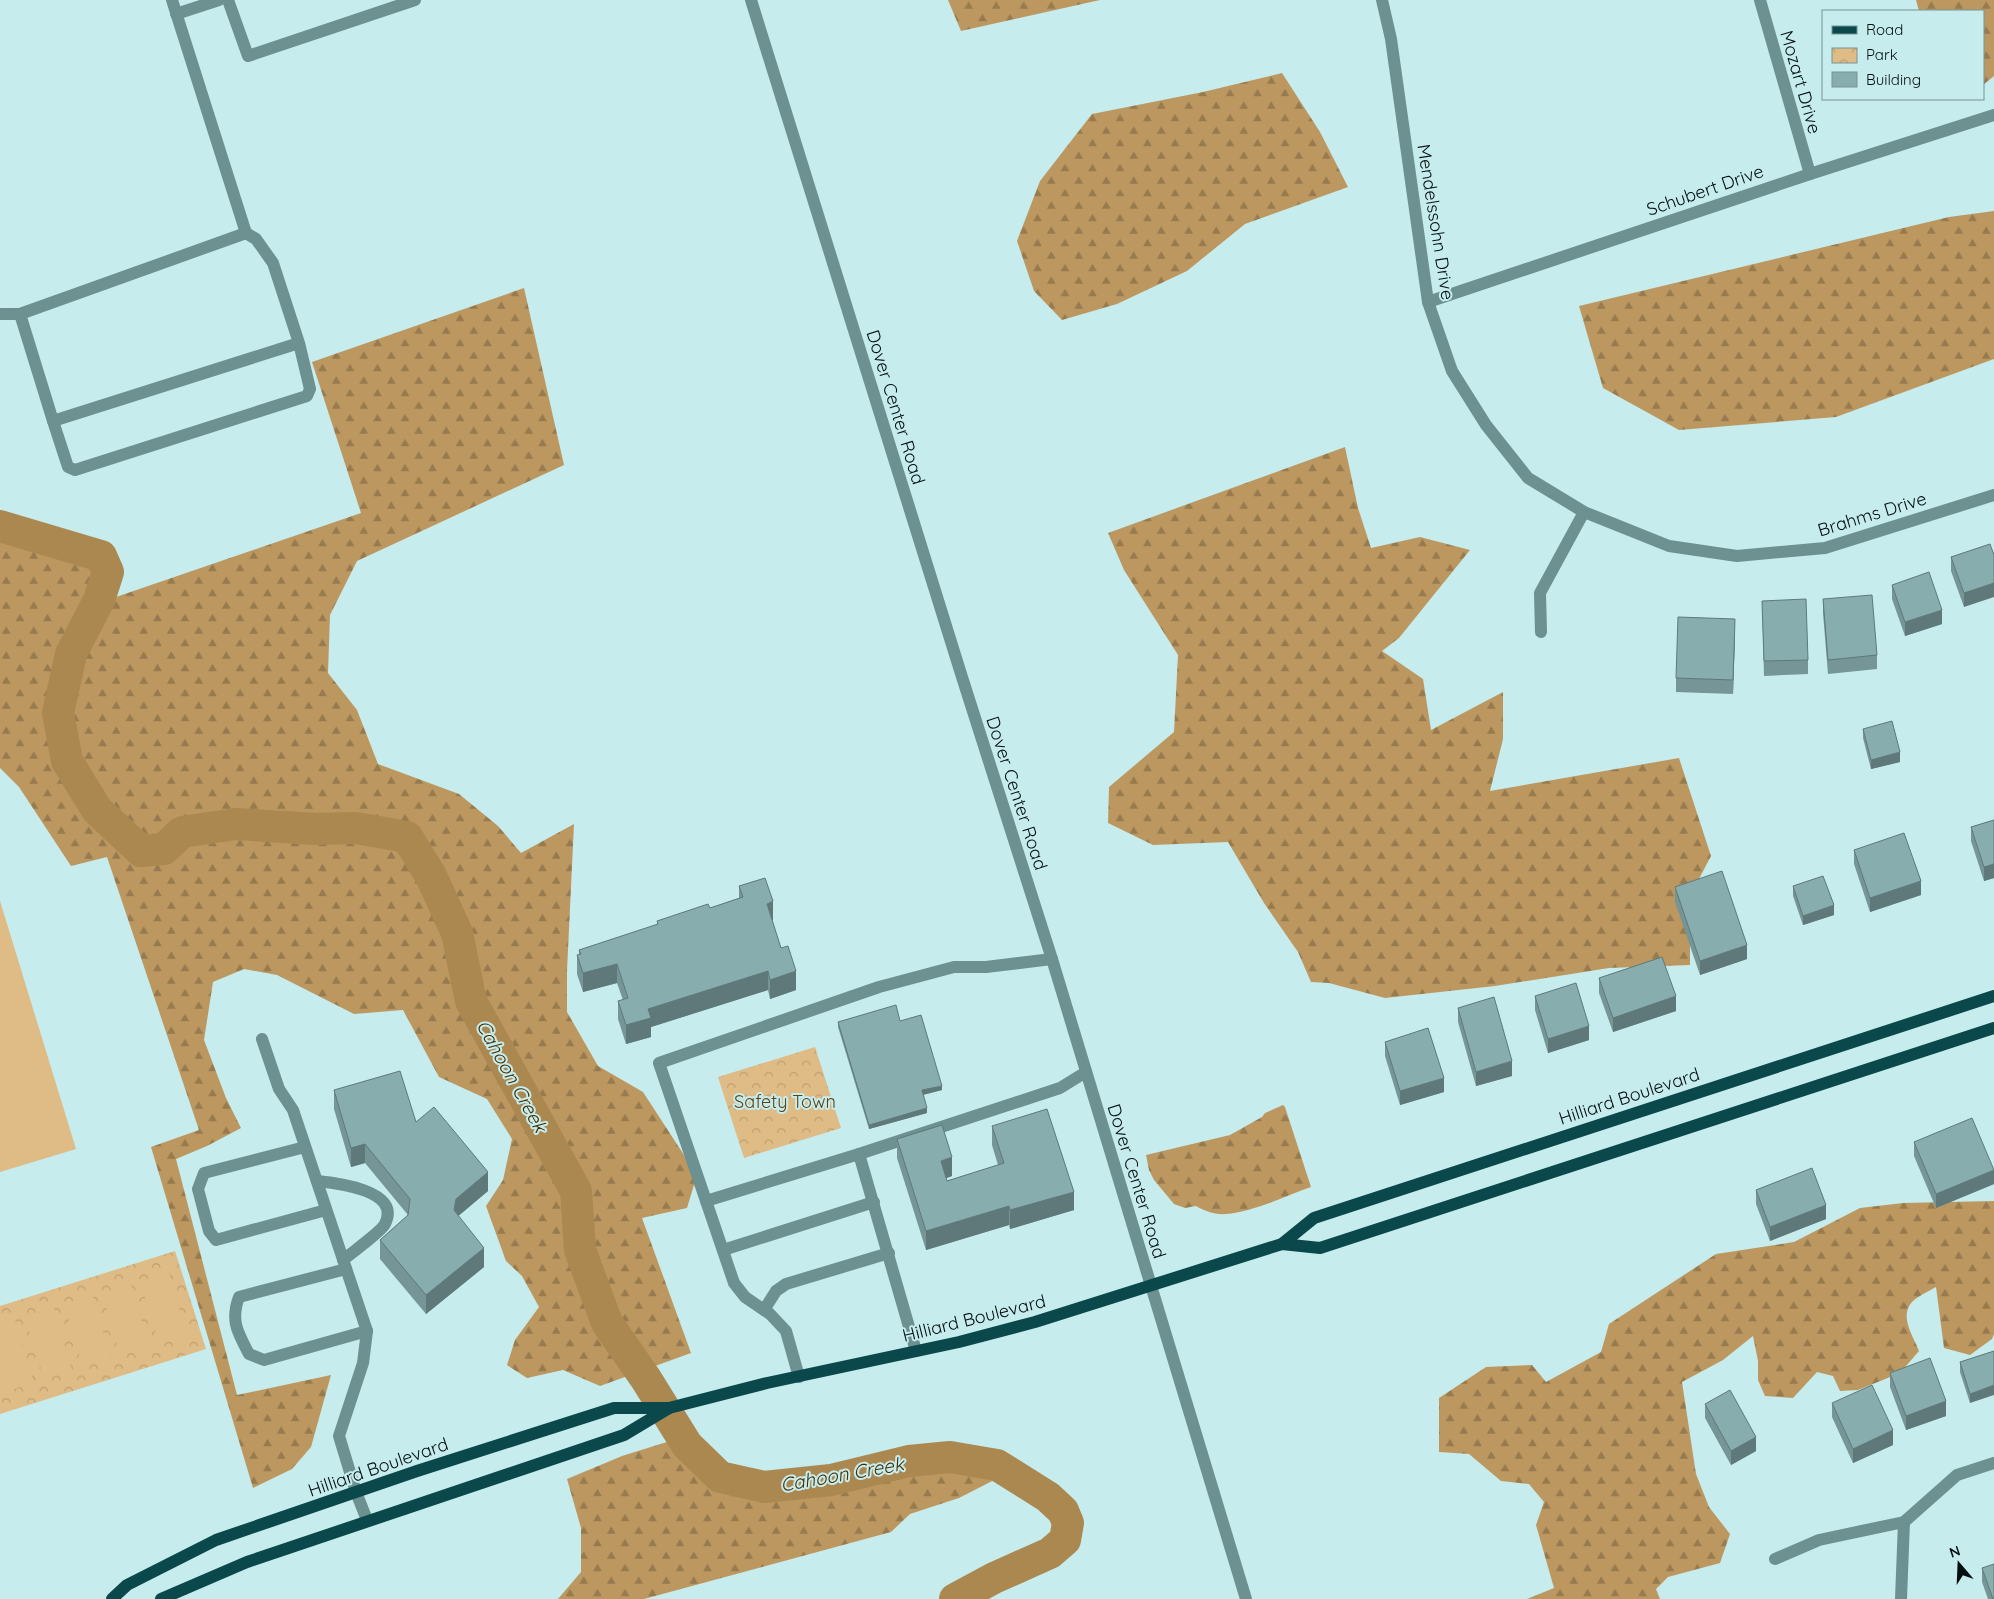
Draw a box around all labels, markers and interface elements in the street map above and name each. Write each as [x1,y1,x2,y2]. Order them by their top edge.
legend [1822,10,1984,100]
text: Road [1866,20,1903,39]
street label: Mozart Drive [1775,28,1827,136]
text: Park [1866,45,1898,64]
text: Building [1866,70,1921,89]
street label: Mendelssohn Drive [1412,143,1460,301]
street label: Schubert Drive [1643,159,1767,221]
street label: Dover Center Road [862,327,930,487]
street label: Brahms Drive [1815,487,1929,541]
street label: Dover Center Road [981,713,1053,873]
water label: Cahoon Creek [471,1016,554,1138]
street label: Hilliard Boulevard [1556,1062,1702,1130]
park label: Safety Town [734,1090,836,1113]
street label: Dover Center Road [1103,1101,1171,1261]
street label: Hilliard Boulevard [900,1289,1048,1347]
street label: Hilliard Boulevard [305,1432,451,1502]
water label: Cahoon Creek [778,1451,907,1497]
north arrow [1934,1539,1984,1589]
text: N [1947,1542,1963,1562]

